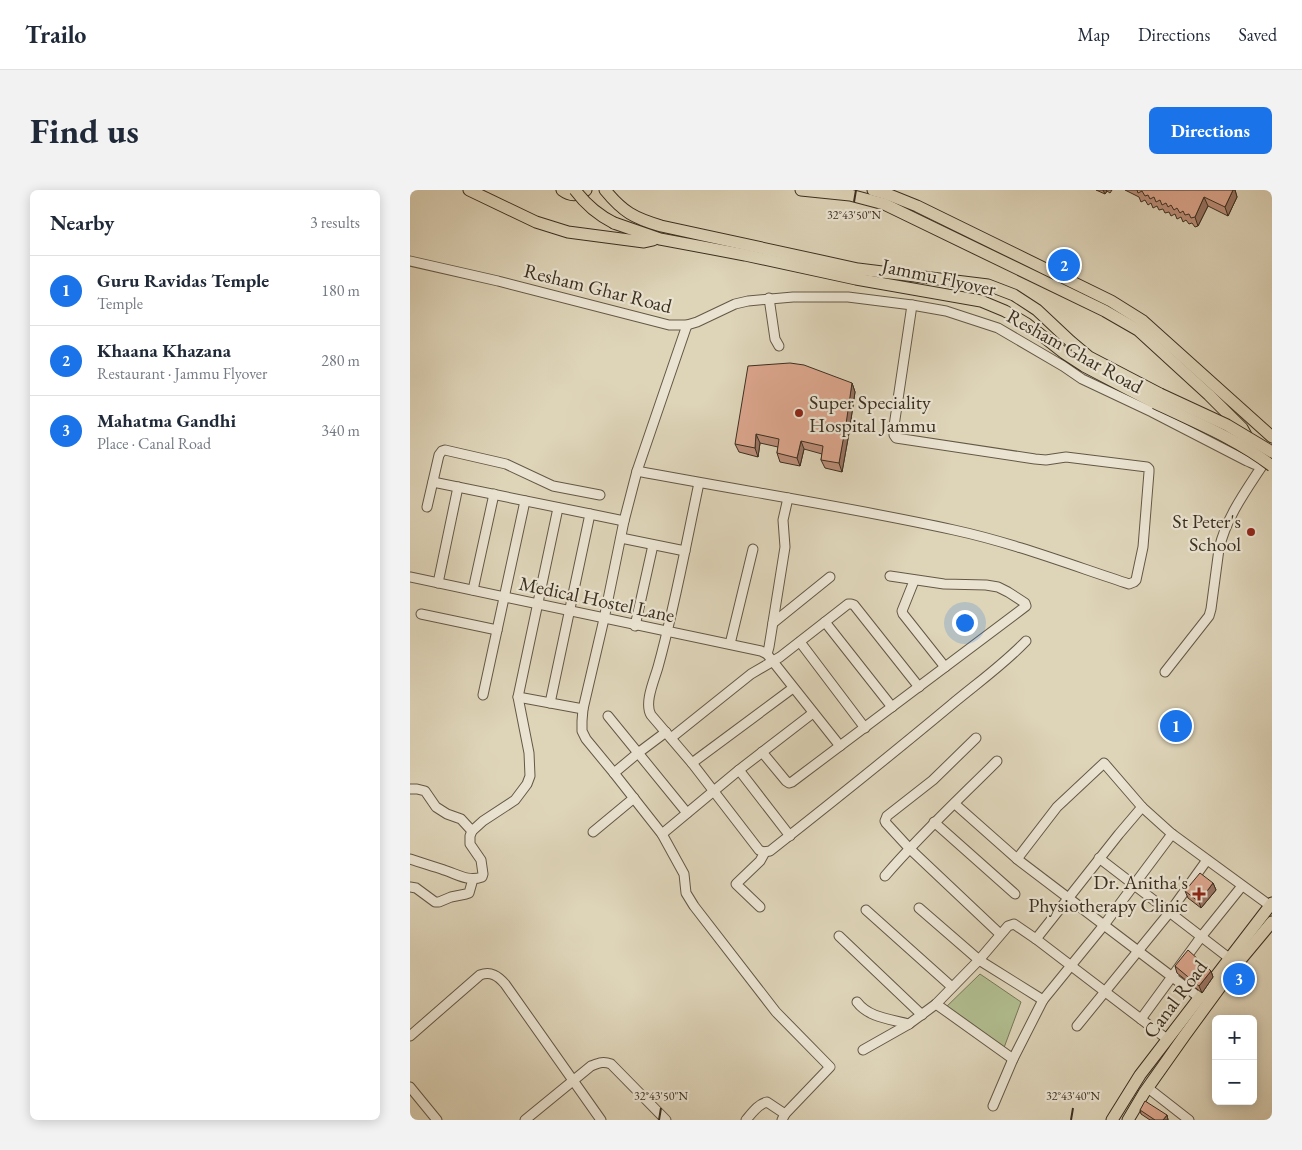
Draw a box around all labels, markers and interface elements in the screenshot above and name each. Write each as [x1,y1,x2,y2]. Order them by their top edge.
text: Trailo [25,19,86,50]
text: Map [1078,23,1110,46]
text: Directions [1138,23,1210,46]
text: Saved [1238,23,1277,46]
button: Directions [1149,107,1272,154]
text: Find us [30,108,139,153]
text: 32°43'50"N [827,207,881,223]
text: Nearby [50,209,114,236]
text: 3 results [310,212,360,233]
pin: 2 [1048,246,1080,284]
street label: Jammu Flyover [878,252,999,302]
street label: Resham Ghar Road [521,257,676,319]
text: Guru Ravidas Temple [97,268,269,293]
text: 1 [62,280,70,301]
text: 180 m [321,280,360,301]
text: Temple [97,293,143,314]
street label: Resham Ghar Road [1002,303,1148,400]
text: Khaana Khazana [97,338,231,363]
text: 2 [62,350,70,371]
text: 280 m [321,350,360,371]
text: Restaurant · Jammu Flyover [97,363,267,384]
place label: Super Speciality Hospital Jammu [809,389,937,438]
marker: Super Speciality Hospital Jammu [793,407,805,419]
text: Mahatma Gandhi [97,408,236,433]
text: 3 [62,420,70,441]
text: 340 m [321,420,360,441]
text: Place · Canal Road [97,433,211,454]
place label: St Peter's School [1172,508,1241,557]
marker: St Peter's School [1245,526,1257,538]
street label: Medical Hostel Lane [517,570,677,628]
your location [952,610,978,636]
pin: 1 [1160,707,1192,745]
place label: Dr. Anitha's Physiotherapy Clinic [1028,869,1188,918]
marker: Dr. Anitha's Physiotherapy Clinic [1192,887,1206,901]
street label: Canal Road [1137,954,1213,1043]
pin: 3 [1223,960,1255,998]
map controls [1212,1015,1257,1105]
button: + [1212,1015,1257,1060]
button: − [1212,1060,1257,1105]
text: 32°43'50"N [634,1088,688,1104]
text: 32°43'40"N [1046,1088,1100,1104]

